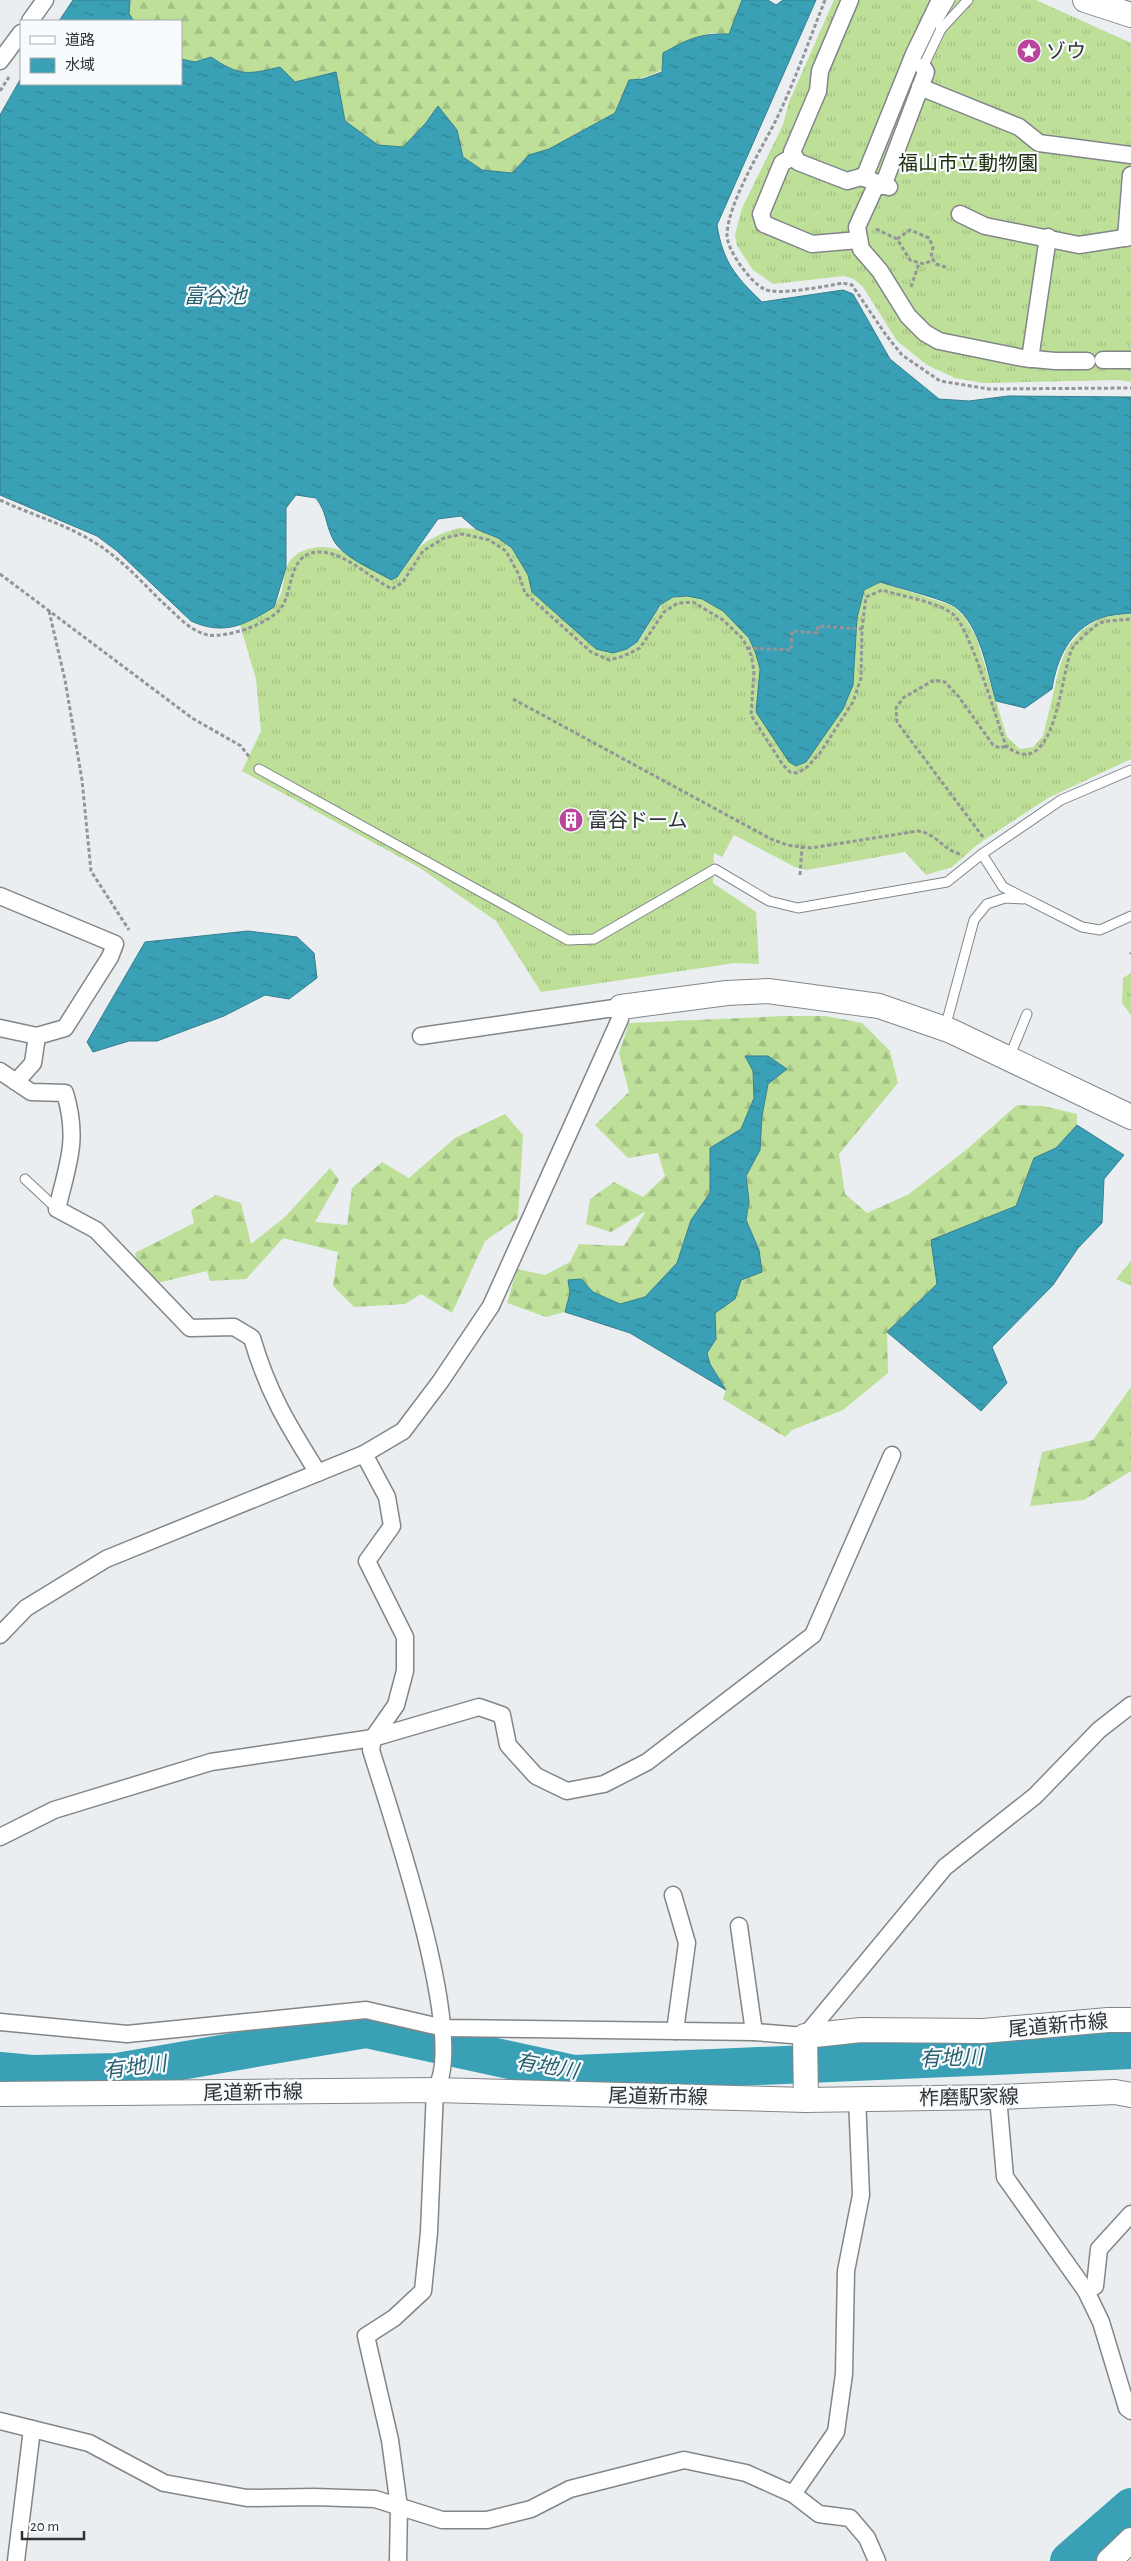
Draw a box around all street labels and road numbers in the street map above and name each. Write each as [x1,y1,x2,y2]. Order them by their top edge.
street label: 尾道新市線 [1007,2010,1109,2040]
street label: 尾道新市線 [203,2080,303,2104]
street label: 尾道新市線 [608,2084,708,2108]
street label: 柞磨駅家線 [919,2085,1019,2109]

